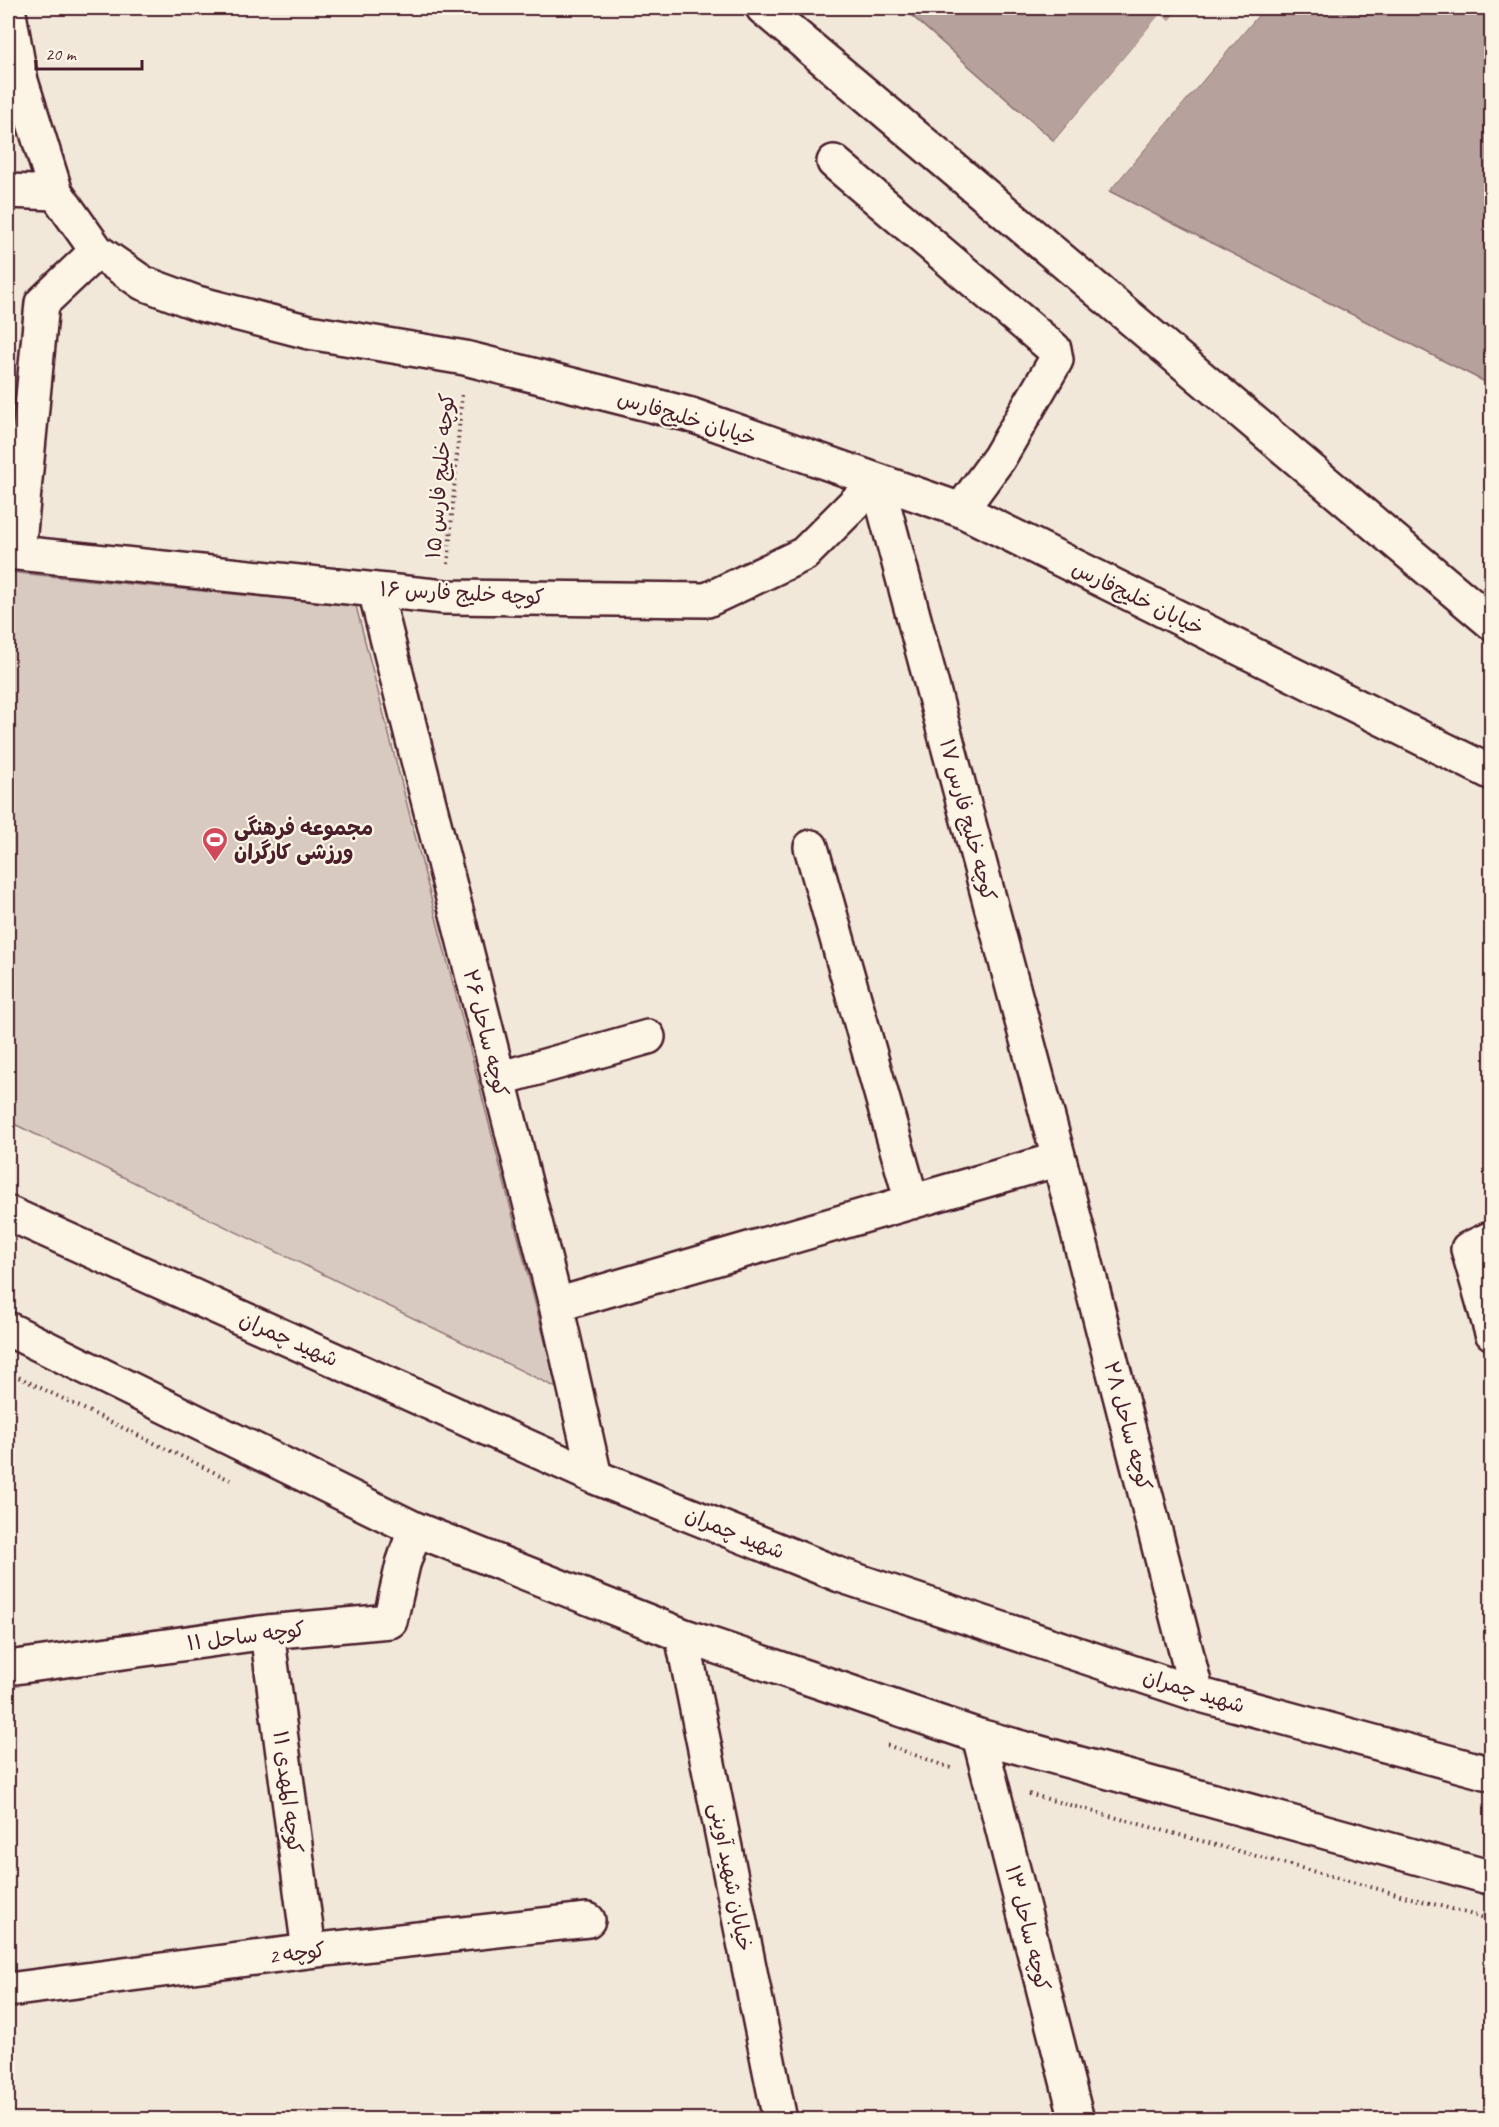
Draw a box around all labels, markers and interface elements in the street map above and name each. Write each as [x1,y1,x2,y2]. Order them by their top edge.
scale bar [36,33,142,71]
text: 20 m [45,43,78,65]
street label: خیابان خلیج‌فارس [614,385,759,452]
street label: کوچه خلیج فارس ۱۵ [420,392,461,560]
street label: خیابان خلیج‌فارس [1067,555,1208,642]
street label: کوچه خلیج فارس ۱۶ [379,576,545,611]
street label: کوچه خلیج فارس ۱۷ [933,736,1002,904]
place label: مجموعه فرهنگی ورزشی کارگران [234,815,373,865]
sports icon: مجموعه فرهنگی ورزشی کارگران [200,825,230,863]
street label: کوچه ساحل ۲۶ [458,966,514,1100]
street label: شهید چمران [236,1306,342,1372]
street label: کوچه ساحل ۲۸ [1098,1358,1158,1494]
street label: شهید چمران [681,1501,789,1565]
street label: کوچه ساحل ۱۱ [185,1616,307,1656]
street label: شهید چمران [1140,1663,1248,1719]
street label: کوچه المهدی ۱۱ [268,1729,308,1855]
street label: خیابان شهید آوینی [703,1801,758,1954]
street label: کوچه ساحل ۱۳ [1000,1862,1056,1994]
street label: کوچه 2 [267,1937,327,1969]

